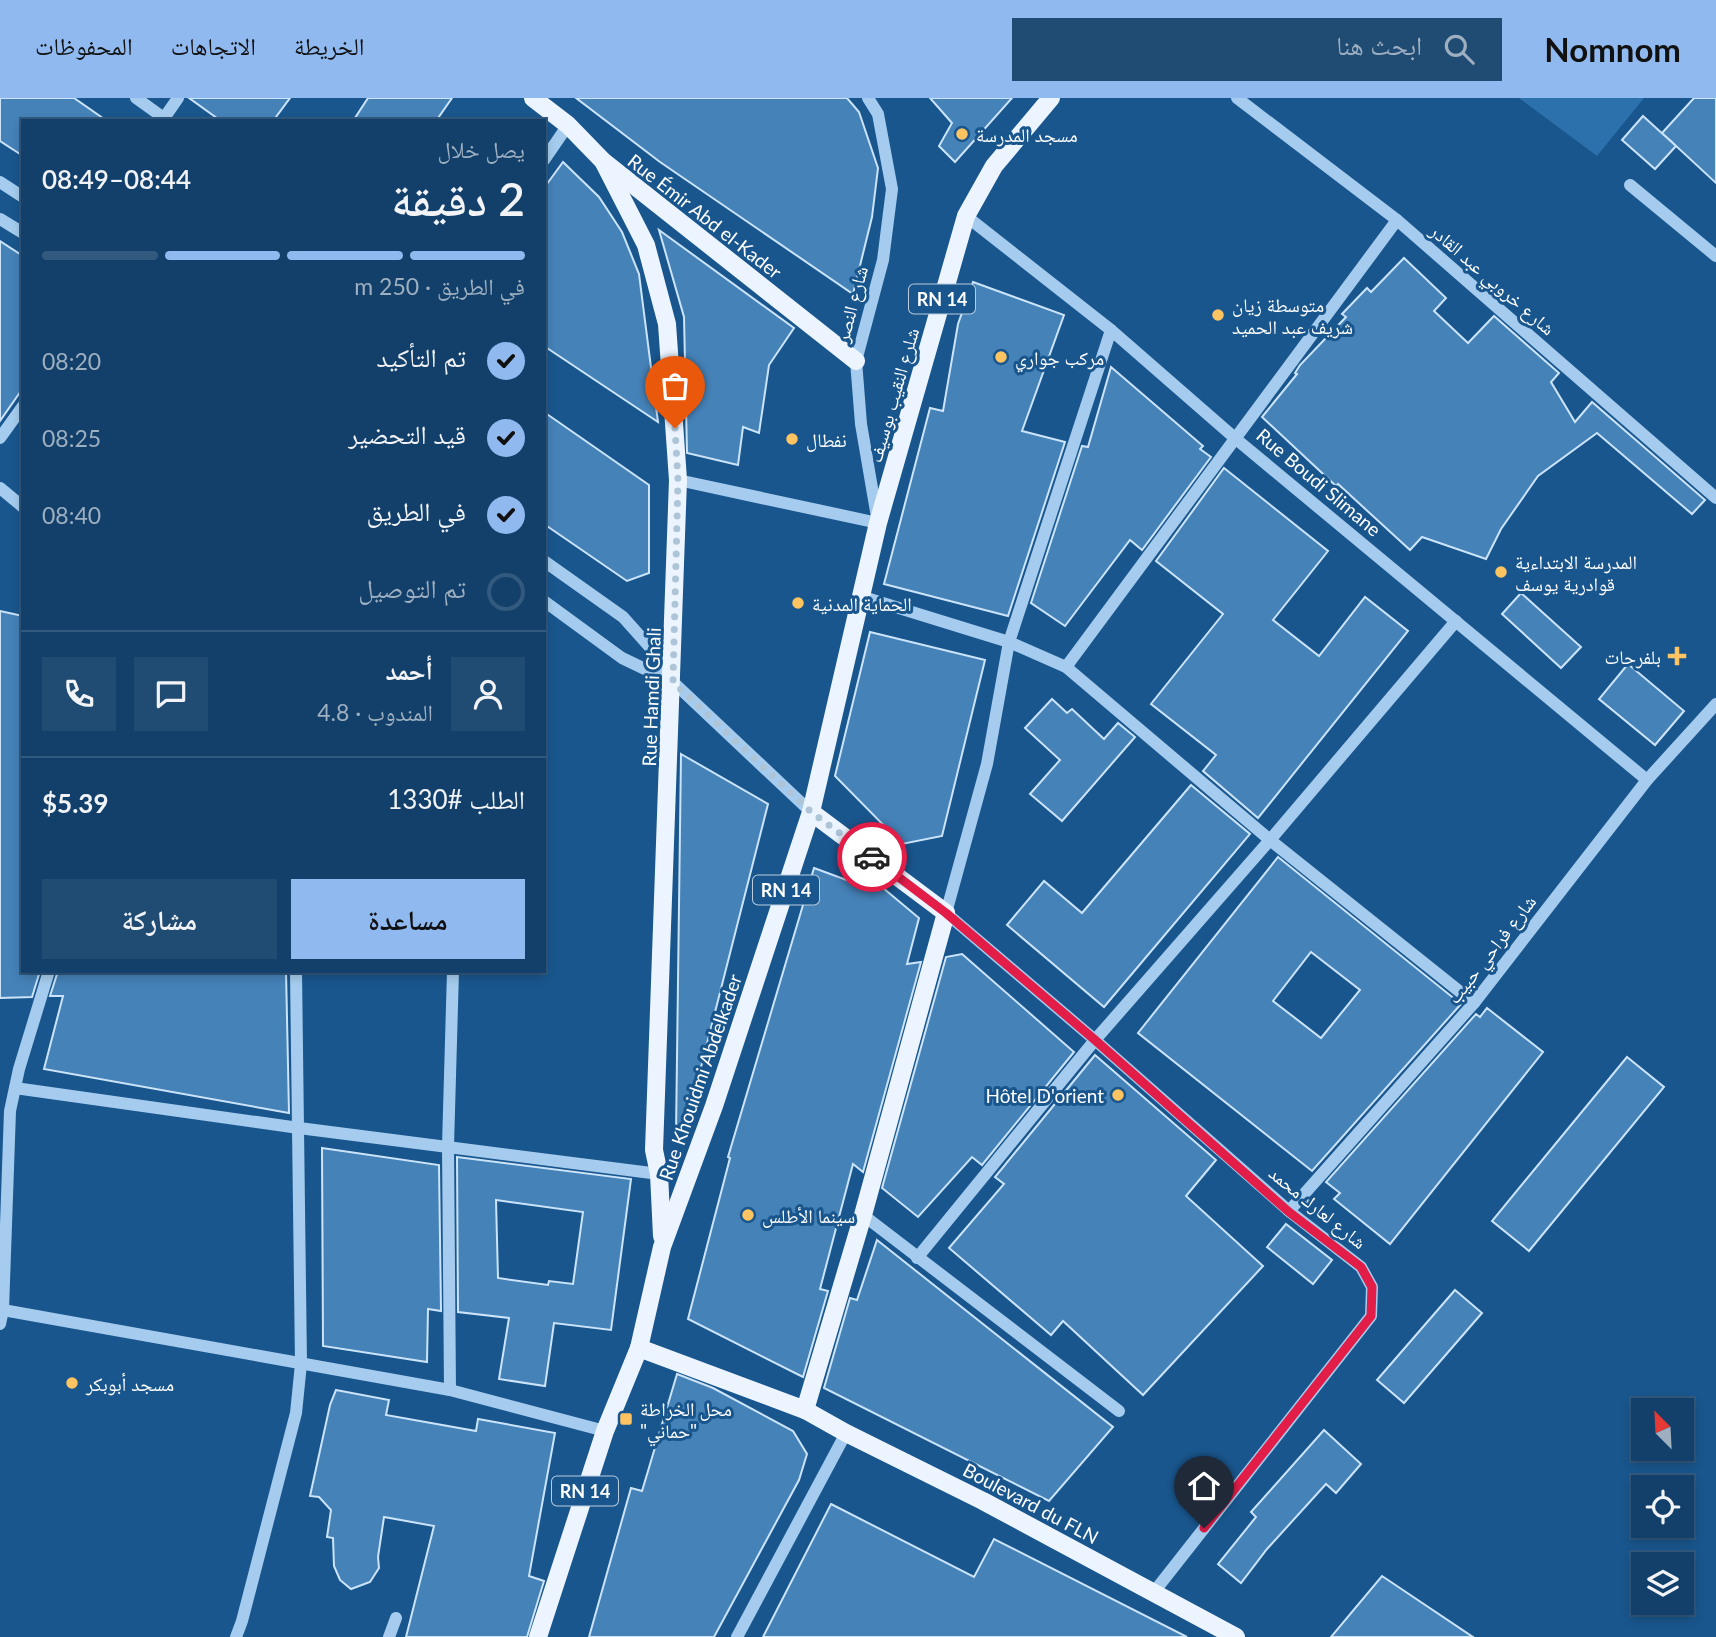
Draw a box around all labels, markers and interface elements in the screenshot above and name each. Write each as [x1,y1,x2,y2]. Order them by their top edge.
search box [1012,18,1502,81]
text: ابحث هنا [1336,29,1422,61]
text: Nomnom [1544,29,1681,69]
icon: search [1440,30,1478,68]
text: المحفوظات [35,31,133,60]
text: الاتجاهات [171,31,256,60]
text: الخريطة [294,31,365,60]
place label: مسجد المدرسة [976,123,1078,147]
marker: مسجد المدرسة [954,126,970,142]
text: يصل خلال [437,135,525,163]
street label: Rue Émir Abd el-Kader [624,149,787,283]
text: 08:44–08:49 [42,163,191,195]
text: 2 دقيقة [391,171,525,226]
street label: شارع خروبي عبد القادر [1422,218,1560,343]
street label: شارع النصر [830,264,873,346]
text: في الطريق · 250 m [354,272,525,300]
road number: RN 14 [909,284,975,314]
place label: متوسطة زيان شريف عبد الحميد [1232,293,1353,339]
marker: متوسطة زيان شريف عبد الحميد [1210,307,1226,323]
street label: شلرع النقيب بوسيف [863,325,924,465]
text: تم التأكيد [377,341,466,373]
icon: check [487,342,525,380]
place label: مركب جواري [1015,346,1104,373]
text: 08:20 [42,347,101,375]
marker: مركب جواري [993,349,1009,365]
pin [645,356,705,428]
icon: bag [656,367,694,405]
text: قيد التحضير [348,418,466,450]
icon: check [487,419,525,457]
street label: Rue Boudi Slimane [1252,423,1386,541]
text: 08:25 [42,424,101,452]
place label: نفطال [806,428,847,452]
marker: نفطال [784,431,800,447]
text: في الطريق [366,495,466,527]
icon: check [487,496,525,534]
text: 08:40 [42,501,101,529]
place label: المدرسة الابتداءية قوادرية يوسف [1515,550,1637,596]
marker: المدرسة الابتداءية قوادرية يوسف [1493,564,1509,580]
text: تم التوصيل [358,572,466,604]
place label: الحماية المدنية [812,592,912,615]
marker: الحماية المدنية [790,595,806,611]
street label: Rue Hamdi Ghali [637,627,665,767]
place label: بلفرحات [1605,645,1661,669]
marker: بلفرحات [1667,646,1687,666]
text: أحمد [385,654,433,686]
button: phone [42,657,116,731]
button: chat [134,657,208,731]
button: person [451,657,525,731]
text: المندوب · 4.8 [317,698,433,726]
text: الطلب #1330 [387,783,525,815]
text: $5.39 [42,787,109,819]
courier [837,822,907,892]
icon: car [853,838,891,876]
road number: RN 14 [753,876,819,904]
button: مشاركة [42,879,277,959]
button: مساعدة [291,879,525,959]
street label: شارع فراحي حبيب [1442,890,1544,1011]
street label: Rue Khouidmi Abdelkader [654,971,746,1183]
place label: Hôtel D'orient [986,1084,1104,1107]
marker: Hôtel D'orient [1110,1087,1126,1103]
street label: شارع لعارك محمد [1264,1161,1371,1254]
place label: سينما الأطلس [762,1204,855,1228]
marker: سينما الأطلس [740,1207,756,1223]
place label: مسجد أبوبكر [85,1372,174,1396]
marker: مسجد أبوبكر [64,1375,80,1391]
place label: محل الخراطة "حماني" [640,1397,732,1446]
north arrow [1631,1398,1694,1461]
map controls [1631,1398,1694,1615]
marker: محل الخراطة "حماني" [618,1411,634,1427]
pin [1174,1456,1234,1528]
street label: Boulevard du FLN [959,1458,1103,1548]
icon: home [1185,1467,1223,1505]
button: locate [1631,1475,1694,1538]
road number: RN 14 [552,1476,618,1506]
button: layers [1631,1552,1694,1615]

